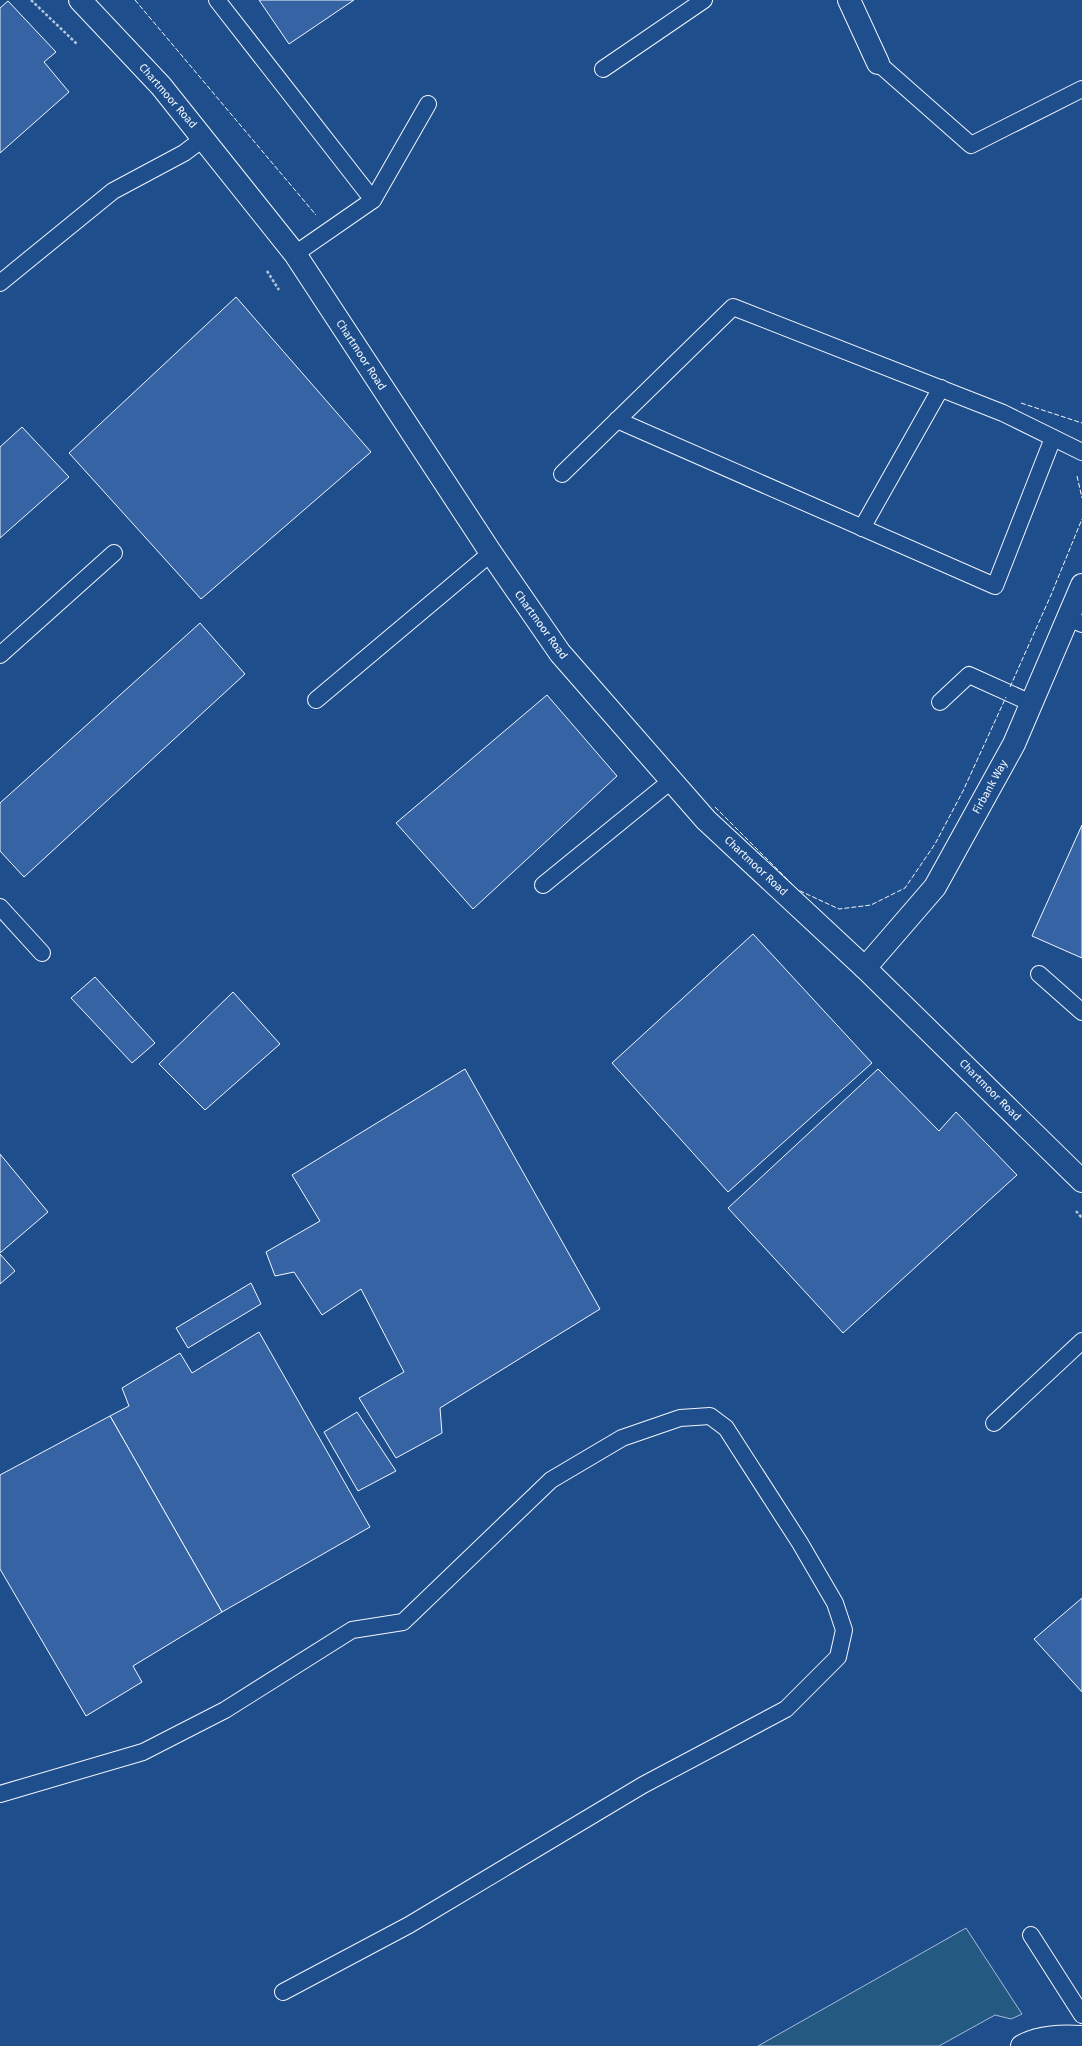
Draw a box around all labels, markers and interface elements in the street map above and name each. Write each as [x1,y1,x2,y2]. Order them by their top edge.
street label: Chartmoor Road [136,61,200,131]
street label: Chartmoor Road [333,317,389,393]
street label: Chartmoor Road [512,588,570,662]
street label: Firbank Way [970,757,1010,816]
street label: Chartmoor Road [722,833,790,899]
street label: Chartmoor Road [957,1057,1023,1123]

